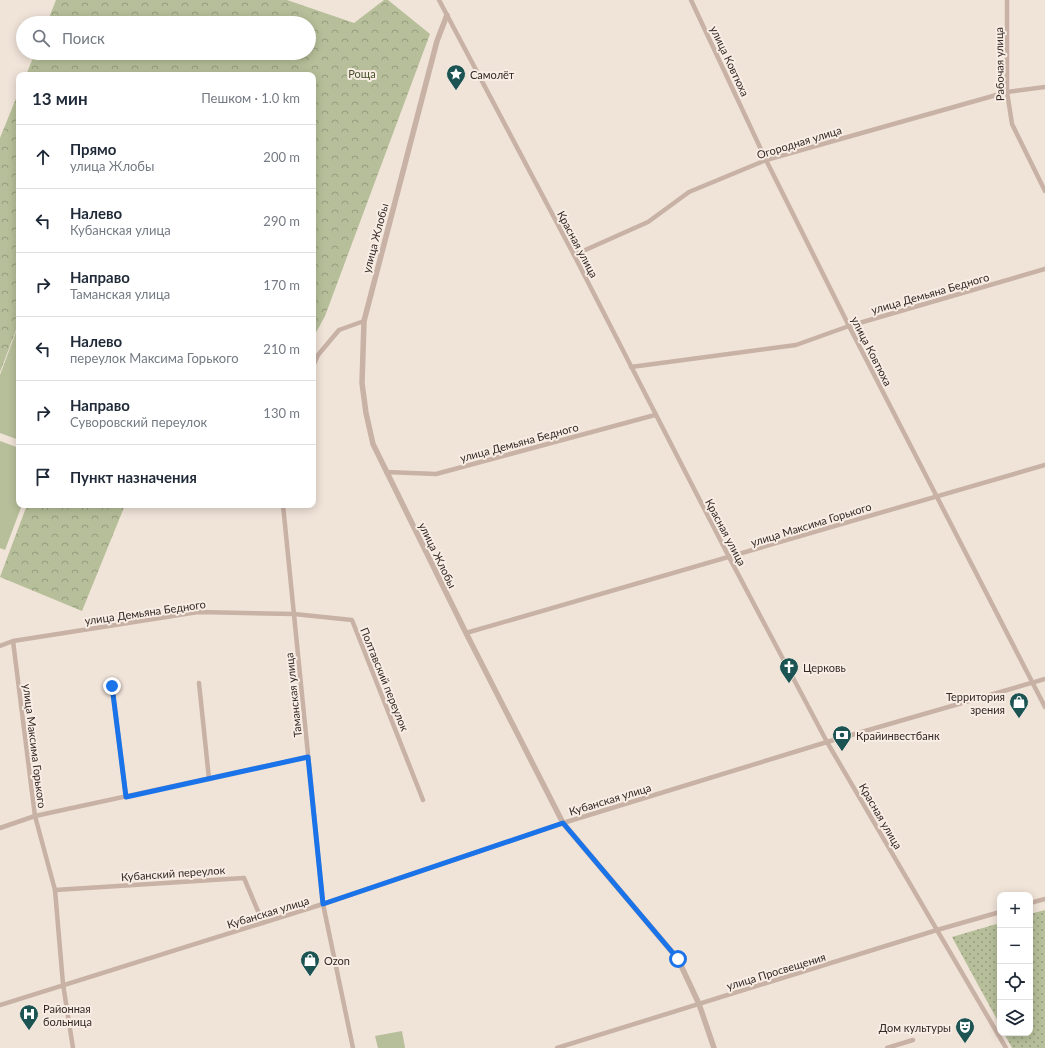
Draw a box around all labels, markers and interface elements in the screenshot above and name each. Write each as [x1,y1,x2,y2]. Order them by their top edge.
search box [16,16,316,60]
street label: улица Ковтюха [708,24,752,98]
icon: search [30,27,52,49]
street label: Рабочая улица [992,27,1006,101]
text: Поиск [62,29,105,47]
place icon: Самолёт [445,63,467,91]
park label: Роща [348,67,376,80]
place label: Самолёт [470,68,515,81]
text: 13 мин [32,88,88,109]
text: Пешком · 1.0 km [201,90,300,106]
street label: Огородная улица [755,123,843,161]
text: Прямо [70,140,116,158]
icon: ahead [32,146,54,168]
text: 200 m [263,149,300,165]
text: улица Жлобы [70,158,154,174]
street label: улица Жлобы [359,202,391,274]
text: Налево [70,204,122,222]
street label: Красная улица [555,208,601,280]
icon: left [32,210,54,232]
text: 290 m [263,213,300,229]
text: Кубанская улица [70,222,171,238]
text: Направо [70,268,130,286]
street label: улица Демьяна Бедного [869,270,991,316]
icon: right [32,274,54,296]
text: 170 m [263,277,300,293]
text: Таманская улица [70,286,170,302]
street label: улица Ковтюха [849,314,895,388]
text: Налево [70,332,122,350]
icon: left [32,338,54,360]
text: 210 m [263,341,300,357]
text: переулок Максима Горького [70,350,239,366]
text: Направо [70,396,130,414]
icon: right [32,402,54,424]
text: 130 m [263,405,300,421]
text: Суворовский переулок [70,414,207,430]
street label: улица Демьяна Бедного [458,420,580,464]
icon: arrive [32,466,54,488]
text: Пункт назначения [70,468,197,486]
street label: Красная улица [703,496,749,568]
street label: улица Максима Горького [749,499,873,549]
street label: улица Жлобы [417,520,460,590]
street label: улица Демьяна Бедного [84,597,206,627]
street label: Полтавский переулок [358,625,412,733]
street label: Таманская улица [282,652,304,738]
church icon: Церковь [778,656,800,684]
place label: Церковь [803,661,846,674]
route end [103,677,121,695]
street label: улица Максима Горького [21,683,49,809]
place label: Территория зрения [946,690,1005,716]
shop icon: Территория зрения [1008,691,1030,719]
bank icon: Крайинвестбанк [831,724,853,752]
place label: Крайинвестбанк [856,729,940,742]
street label: Кубанская улица [567,780,653,818]
street label: Красная улица [857,781,905,851]
street label: Кубанский переулок [120,863,226,883]
map controls [997,892,1033,1036]
button: + [997,892,1033,928]
street label: Кубанская улица [225,893,311,931]
button: − [997,928,1033,964]
shop icon: Ozon [299,949,321,977]
route start [669,950,687,968]
street label: улица Просвещения [725,950,827,992]
place label: Ozon [324,954,350,967]
button: locate [997,964,1033,1000]
button: layers [997,1000,1033,1036]
place label: Районная больница [43,1002,92,1028]
hospital icon: Районная больница [18,1003,40,1031]
theatre icon: Дом культуры [954,1016,976,1044]
place label: Дом культуры [879,1021,951,1034]

